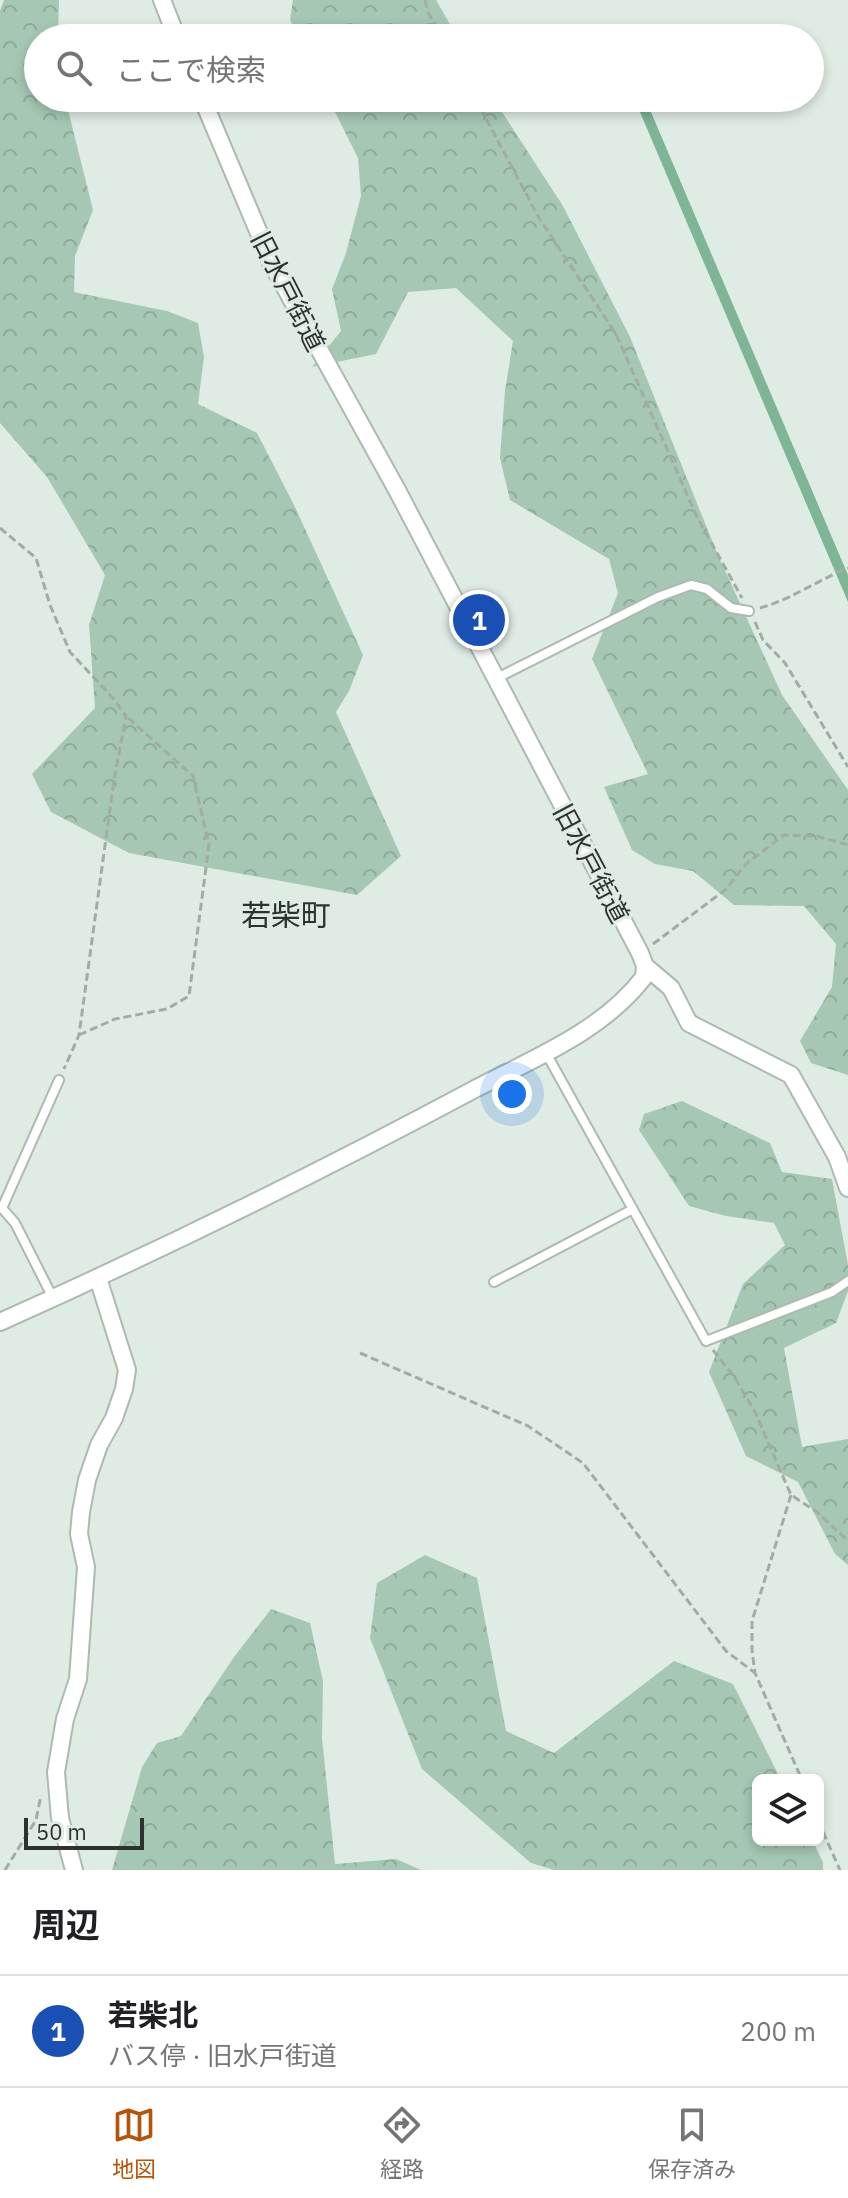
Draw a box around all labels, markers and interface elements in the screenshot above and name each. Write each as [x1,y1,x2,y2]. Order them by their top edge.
search box [24,24,824,112]
icon: search [52,46,96,90]
text: ここで検索 [116,50,266,89]
street label: 旧水戸街道 [244,225,334,357]
pin: 1 [453,590,505,650]
street label: 旧水戸街道 [546,798,638,928]
district label: 若柴町 [241,895,331,934]
your location [492,1074,532,1114]
map controls [752,1774,824,1846]
button: layers [752,1774,824,1846]
scale bar [24,1814,144,1850]
text: 50 m [36,1817,87,1846]
text: 周辺 [32,1902,100,1946]
text: 若柴北 [108,1995,198,2034]
text: 1 [50,2014,66,2048]
text: 200 m [740,2014,816,2048]
text: バス停 · 旧水戸街道 [108,2038,337,2072]
tab: 地図 [112,2103,156,2183]
tab: 経路 [380,2103,424,2183]
tab: 保存済み [648,2103,736,2183]

